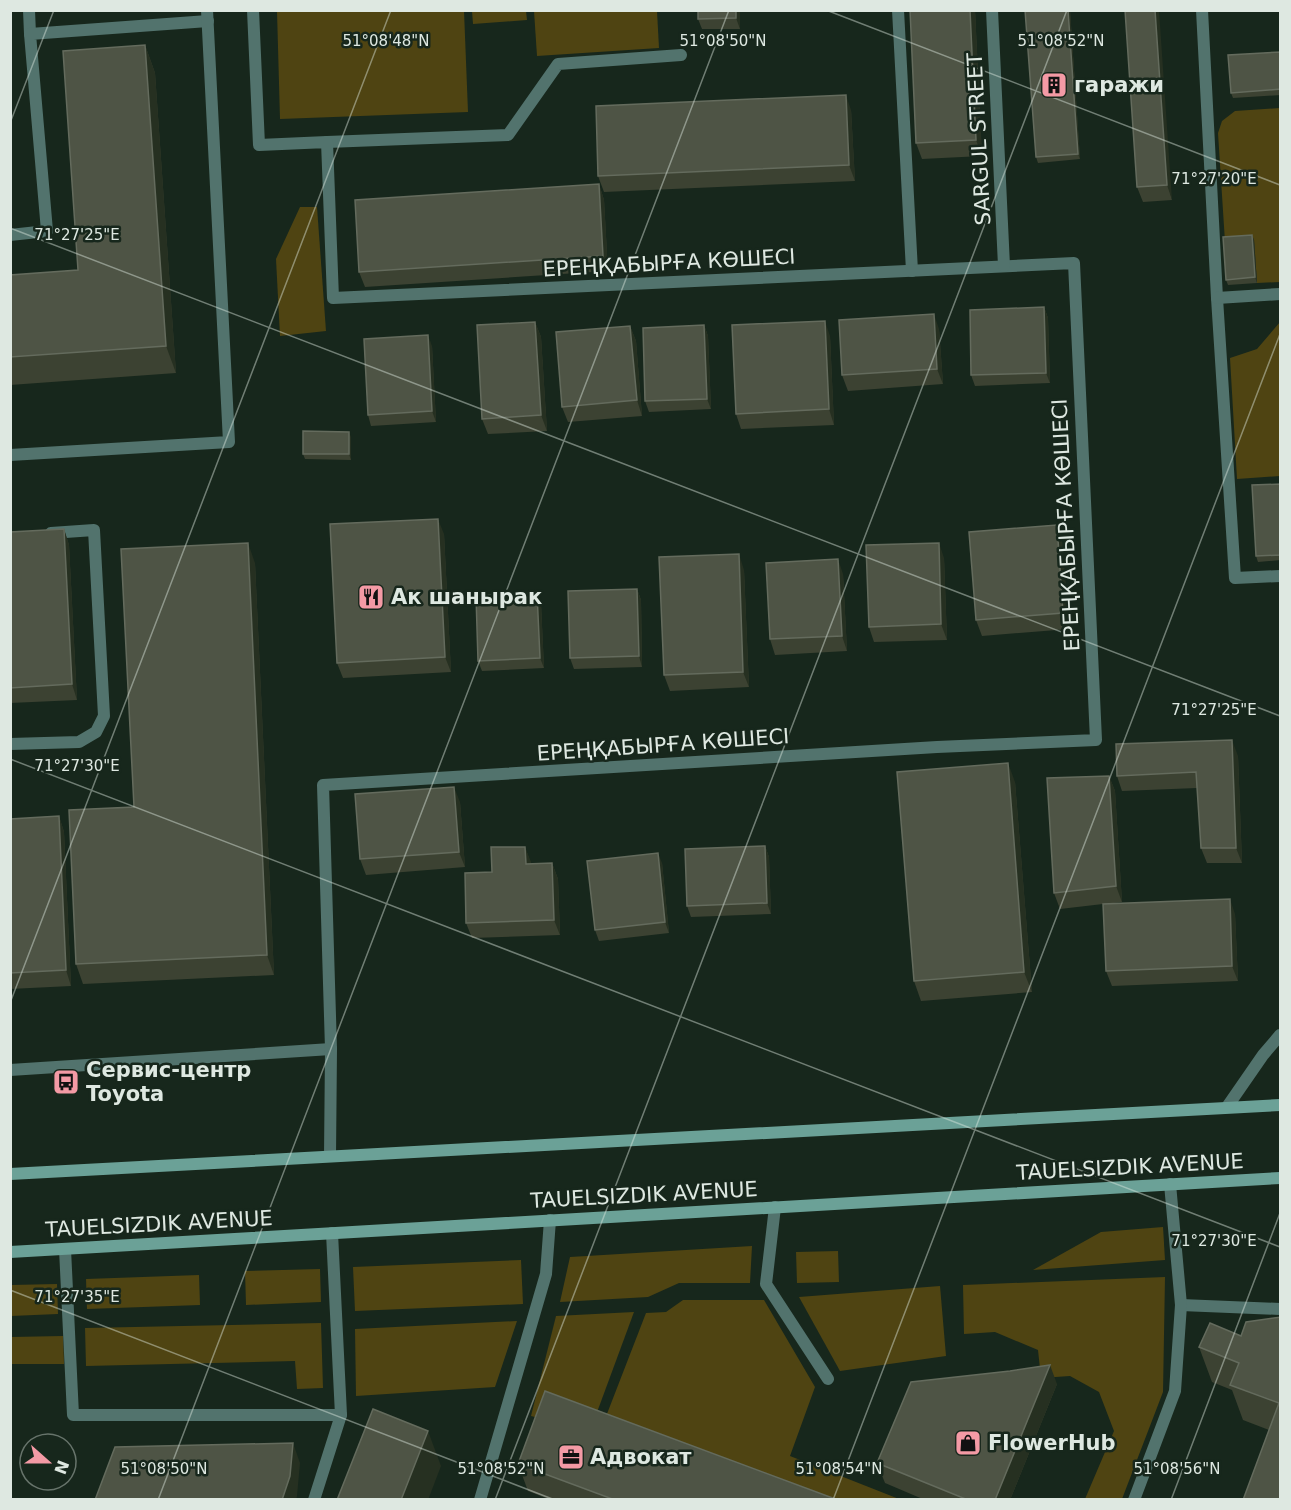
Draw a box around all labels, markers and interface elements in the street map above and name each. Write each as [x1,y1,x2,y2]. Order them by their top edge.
text: 51°08'48"N [342,32,430,50]
text: 51°08'50"N [679,32,767,50]
text: 51°08'52"N [1017,32,1105,50]
street label: SARGUL STREET [962,52,996,226]
building icon: гаражи [1039,70,1069,100]
place label: гаражи [1074,73,1164,97]
text: 71°27'20"E [1171,170,1257,188]
text: 71°27'25"E [34,226,120,244]
street label: ЕРЕҢҚАБЫРҒА КӨШЕСІ [542,244,796,282]
street label: ЕРЕҢҚАБЫРҒА КӨШЕСІ [1047,398,1085,652]
restaurant icon: Ак шанырак [356,582,386,612]
place label: Ак шанырак [391,585,542,609]
text: 71°27'25"E [1171,701,1257,719]
street label: ЕРЕҢҚАБЫРҒА КӨШЕСІ [536,724,790,766]
text: 71°27'30"E [34,757,120,775]
place label: Сервис-центр Toyota [86,1058,251,1106]
bus stop icon: Сервис-центр Toyota [51,1067,81,1097]
street label: TAUELSIZDIK AVENUE [1015,1149,1244,1185]
street label: TAUELSIZDIK AVENUE [529,1177,758,1213]
street label: TAUELSIZDIK AVENUE [44,1206,273,1242]
text: 71°27'30"E [1171,1232,1257,1250]
text: 71°27'35"E [34,1288,120,1306]
shop icon: FlowerHub [953,1428,983,1458]
place label: FlowerHub [988,1431,1116,1455]
north arrow [18,1432,78,1492]
office icon: Адвокат [556,1442,586,1472]
place label: Адвокат [590,1445,692,1469]
text: N [50,1458,73,1477]
text: 51°08'50"N [120,1460,208,1478]
text: 51°08'52"N [457,1460,545,1478]
text: 51°08'54"N [795,1460,883,1478]
text: 51°08'56"N [1133,1460,1221,1478]

